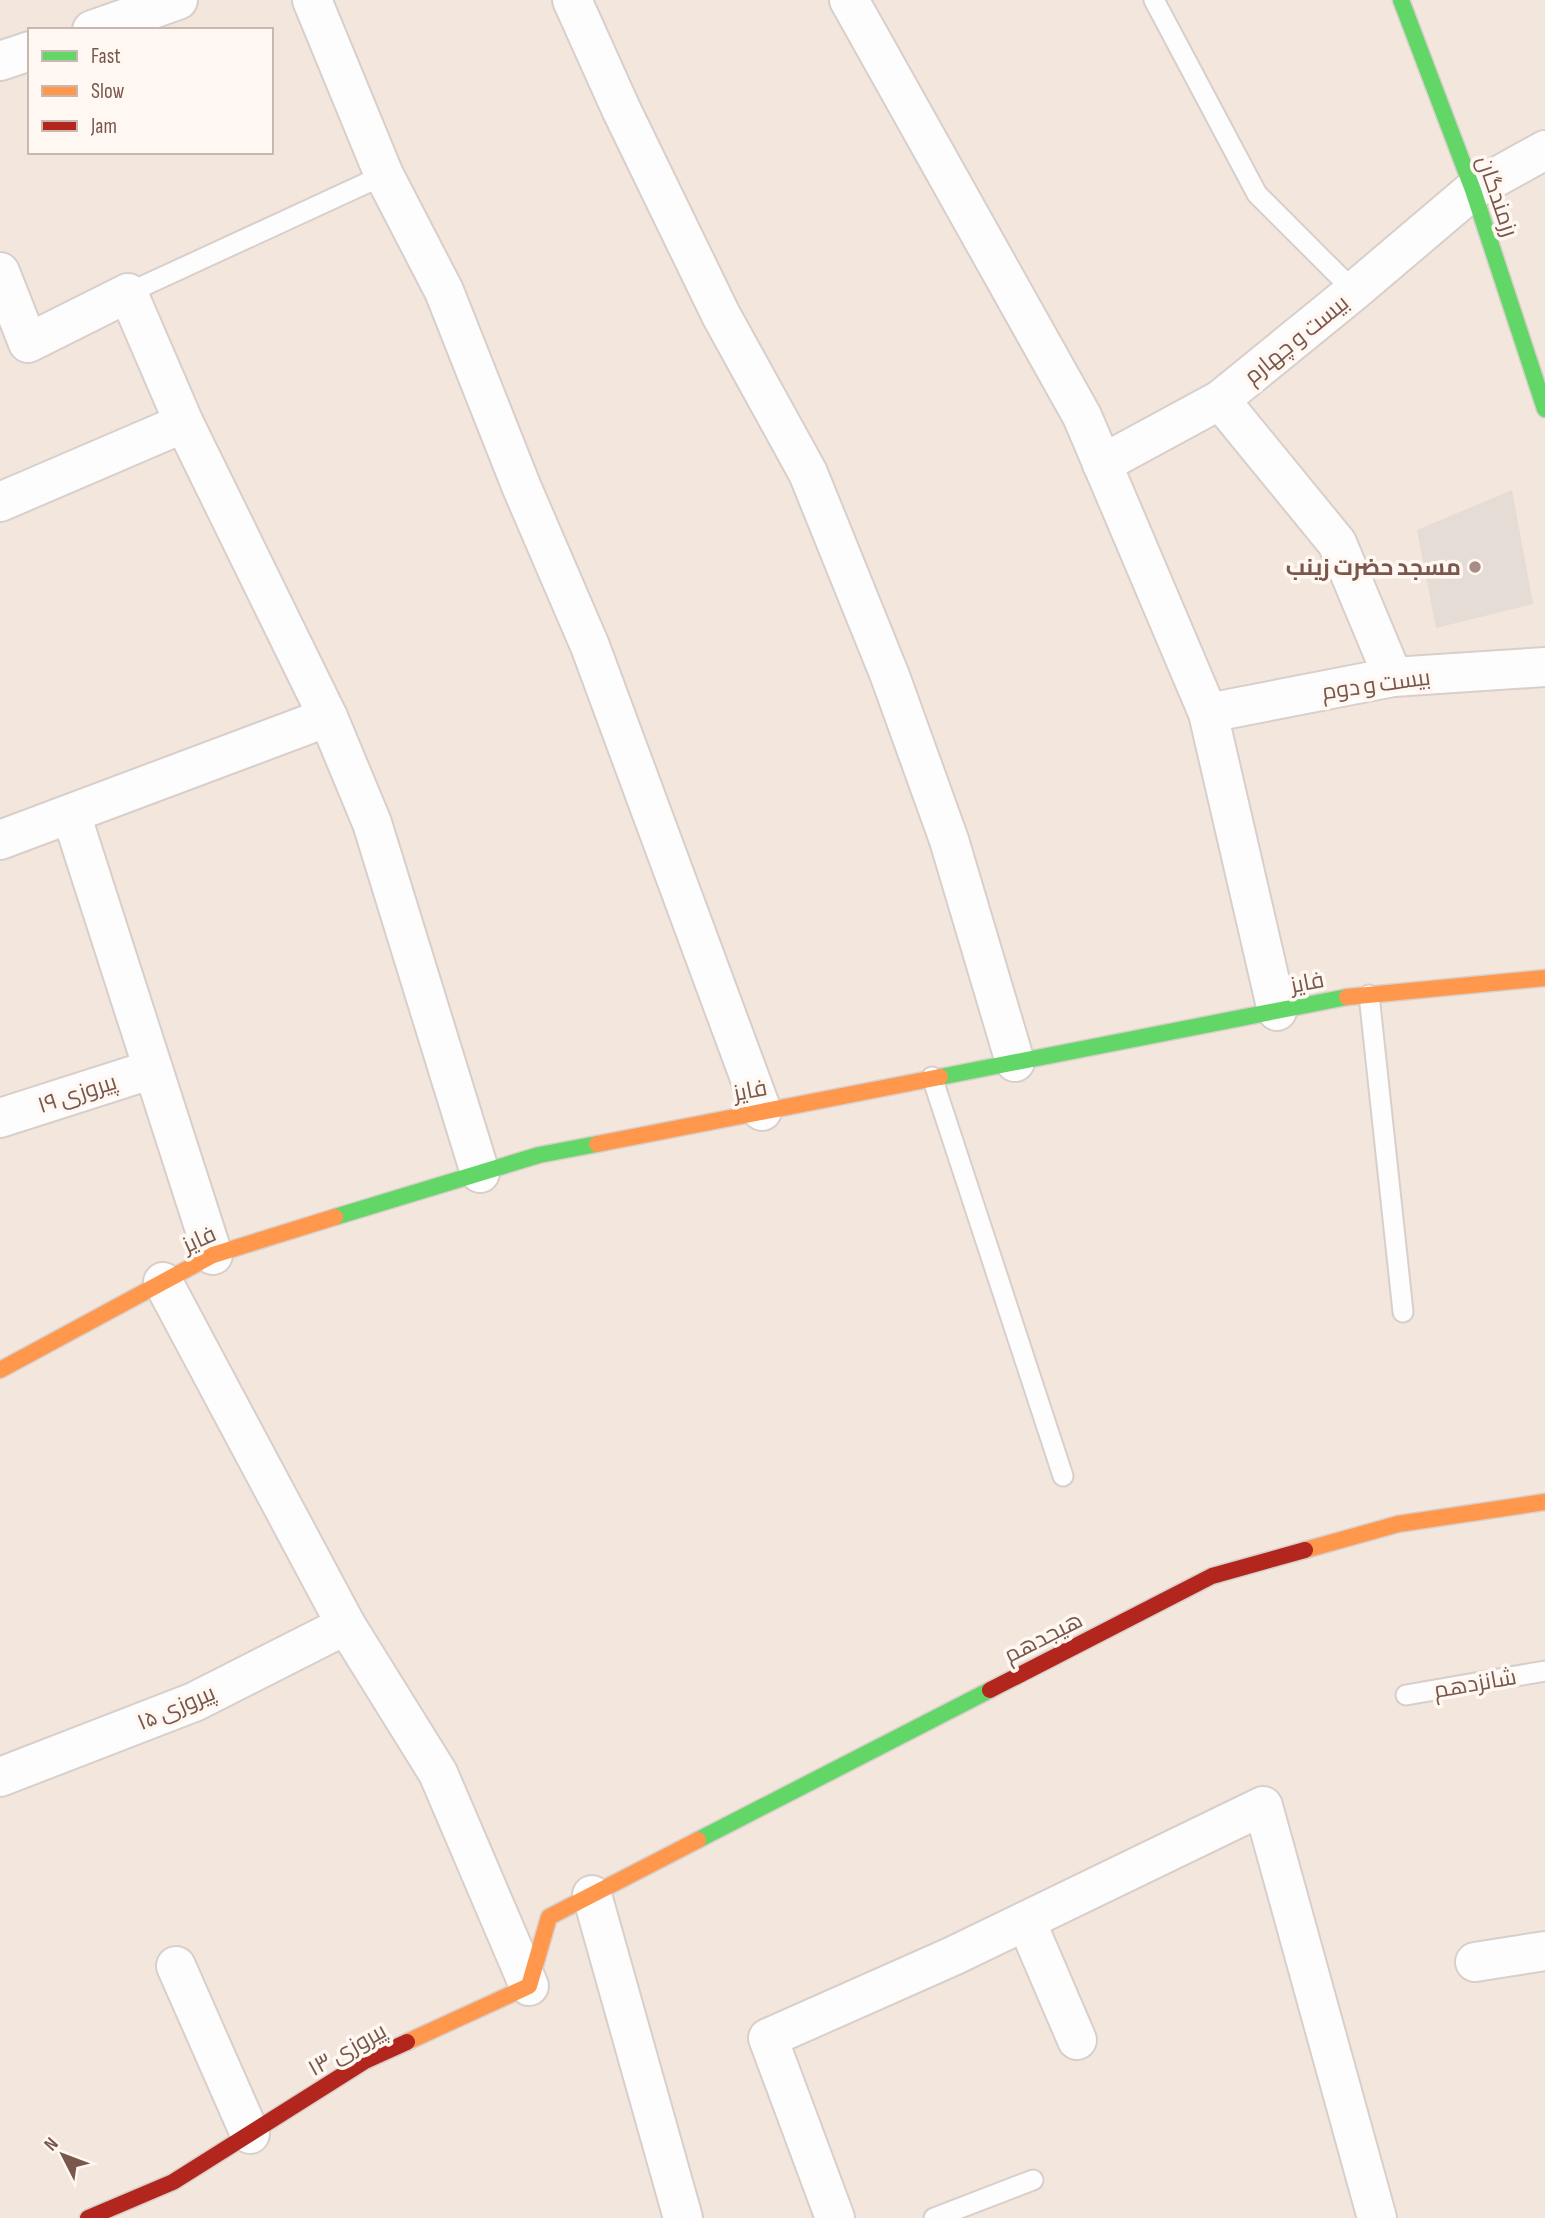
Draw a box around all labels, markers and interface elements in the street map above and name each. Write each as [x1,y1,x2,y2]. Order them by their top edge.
legend [28,28,273,154]
text: Fast [91,44,121,69]
text: Slow [91,79,125,104]
text: Jam [90,114,117,139]
street label: رزمندگان [1470,152,1524,240]
street label: بیست و چهارم [1239,289,1355,391]
place label: مسجد حضرت زینب [1286,554,1461,582]
marker: مسجد حضرت زینب [1467,559,1483,575]
street label: بیست و دوم [1320,664,1432,707]
street label: فایز [1286,966,1326,1000]
street label: پیروزی ۱۹ [34,1068,120,1120]
street label: فایز [729,1074,769,1108]
street label: فایز [176,1220,221,1260]
street label: هیجدهم [999,1606,1088,1670]
street label: شانزدهم [1432,1663,1519,1706]
street label: پیروزی ۱۵ [133,1679,220,1737]
street label: پیروزی ۱۳ [303,2017,392,2083]
north arrow [28,2120,98,2190]
text: N [40,2133,63,2156]

